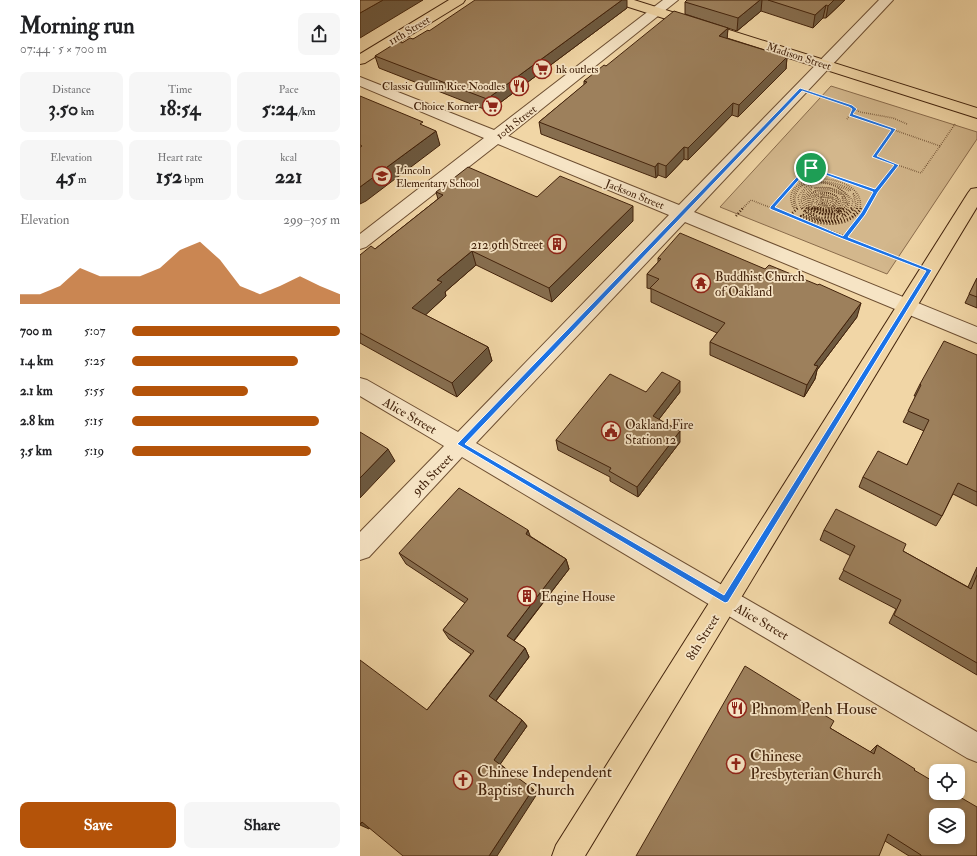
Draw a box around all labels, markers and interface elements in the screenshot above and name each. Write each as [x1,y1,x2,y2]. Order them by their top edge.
text: Morning run [20,12,135,40]
button: share [298,13,340,55]
street label: 11th Street [386,13,433,48]
street label: Madison Street [765,40,833,73]
text: 07:44 · 5 × 700 m [20,41,107,57]
supermarket icon: hk outlets [531,58,553,80]
place label: hk outlets [556,63,599,76]
restaurant icon: Classic Gullin Rice Noodles [508,75,530,97]
place label: Classic Gullin Rice Noodles [382,80,505,93]
text: Distance [52,83,91,96]
text: Time [168,83,192,96]
text: Pace [279,83,299,96]
supermarket icon: Choice Korner [481,95,503,117]
text: 3.50 [48,96,78,121]
text: 18:54 [160,96,200,121]
text: 5:24 [262,96,297,121]
place label: Choice Korner [413,100,479,113]
street label: 10th Street [494,102,539,142]
text: km [78,105,94,118]
text: /km [297,105,315,118]
text: Elevation [50,151,92,164]
text: Heart rate [158,151,202,164]
text: kcal [280,151,297,164]
pin [794,151,828,185]
icon: arrive [800,157,822,179]
text: 45 [56,164,76,189]
text: 152 [156,164,182,189]
text: 221 [275,164,302,189]
place label: Lincoln Elementary School [396,164,479,191]
school or university icon: Lincoln Elementary School [371,165,393,187]
text: m [76,173,87,186]
text: bpm [182,173,204,186]
street label: Jackson Street [602,176,666,213]
text: Elevation [20,212,70,228]
text: 299–305 m [283,212,340,228]
building icon: 212 9th Street [546,233,568,255]
place label: 212 9th Street [471,237,543,253]
place label: Buddhist Church of Oakland [715,269,805,300]
temple icon: Buddhist Church of Oakland [690,272,712,294]
text: 700 m [20,323,52,339]
text: 5:07 [84,323,106,339]
text: 1.4 km [20,353,53,369]
text: 5:25 [84,353,105,369]
text: 2.1 km [20,383,53,399]
text: 5:55 [84,383,104,399]
street label: Alice Street [379,394,439,438]
text: 2.8 km [20,413,54,429]
text: 5:15 [84,413,103,429]
place label: Oakland Fire Station 12 [625,417,694,448]
public building icon: Oakland Fire Station 12 [600,420,622,442]
text: 3.5 km [20,443,52,459]
text: 5:19 [84,443,104,459]
street label: 9th Street [408,451,456,500]
building icon: Engine House [516,585,538,607]
place label: Engine House [541,589,616,605]
street label: Alice Street [731,600,791,644]
street label: 8th Street [682,612,723,663]
restaurant icon: Phnom Penh House [726,697,748,719]
place label: Phnom Penh House [751,699,877,719]
place label: Chinese Presbyterian Church [750,746,882,784]
church icon: Chinese Presbyterian Church [725,753,747,775]
place label: Chinese Independent Baptist Church [477,762,612,801]
map controls [929,764,965,844]
button: locate [929,764,965,800]
church icon: Chinese Independent Baptist Church [452,769,474,791]
button: Save [20,802,176,848]
button: Share [184,802,340,848]
button: layers [929,808,965,844]

